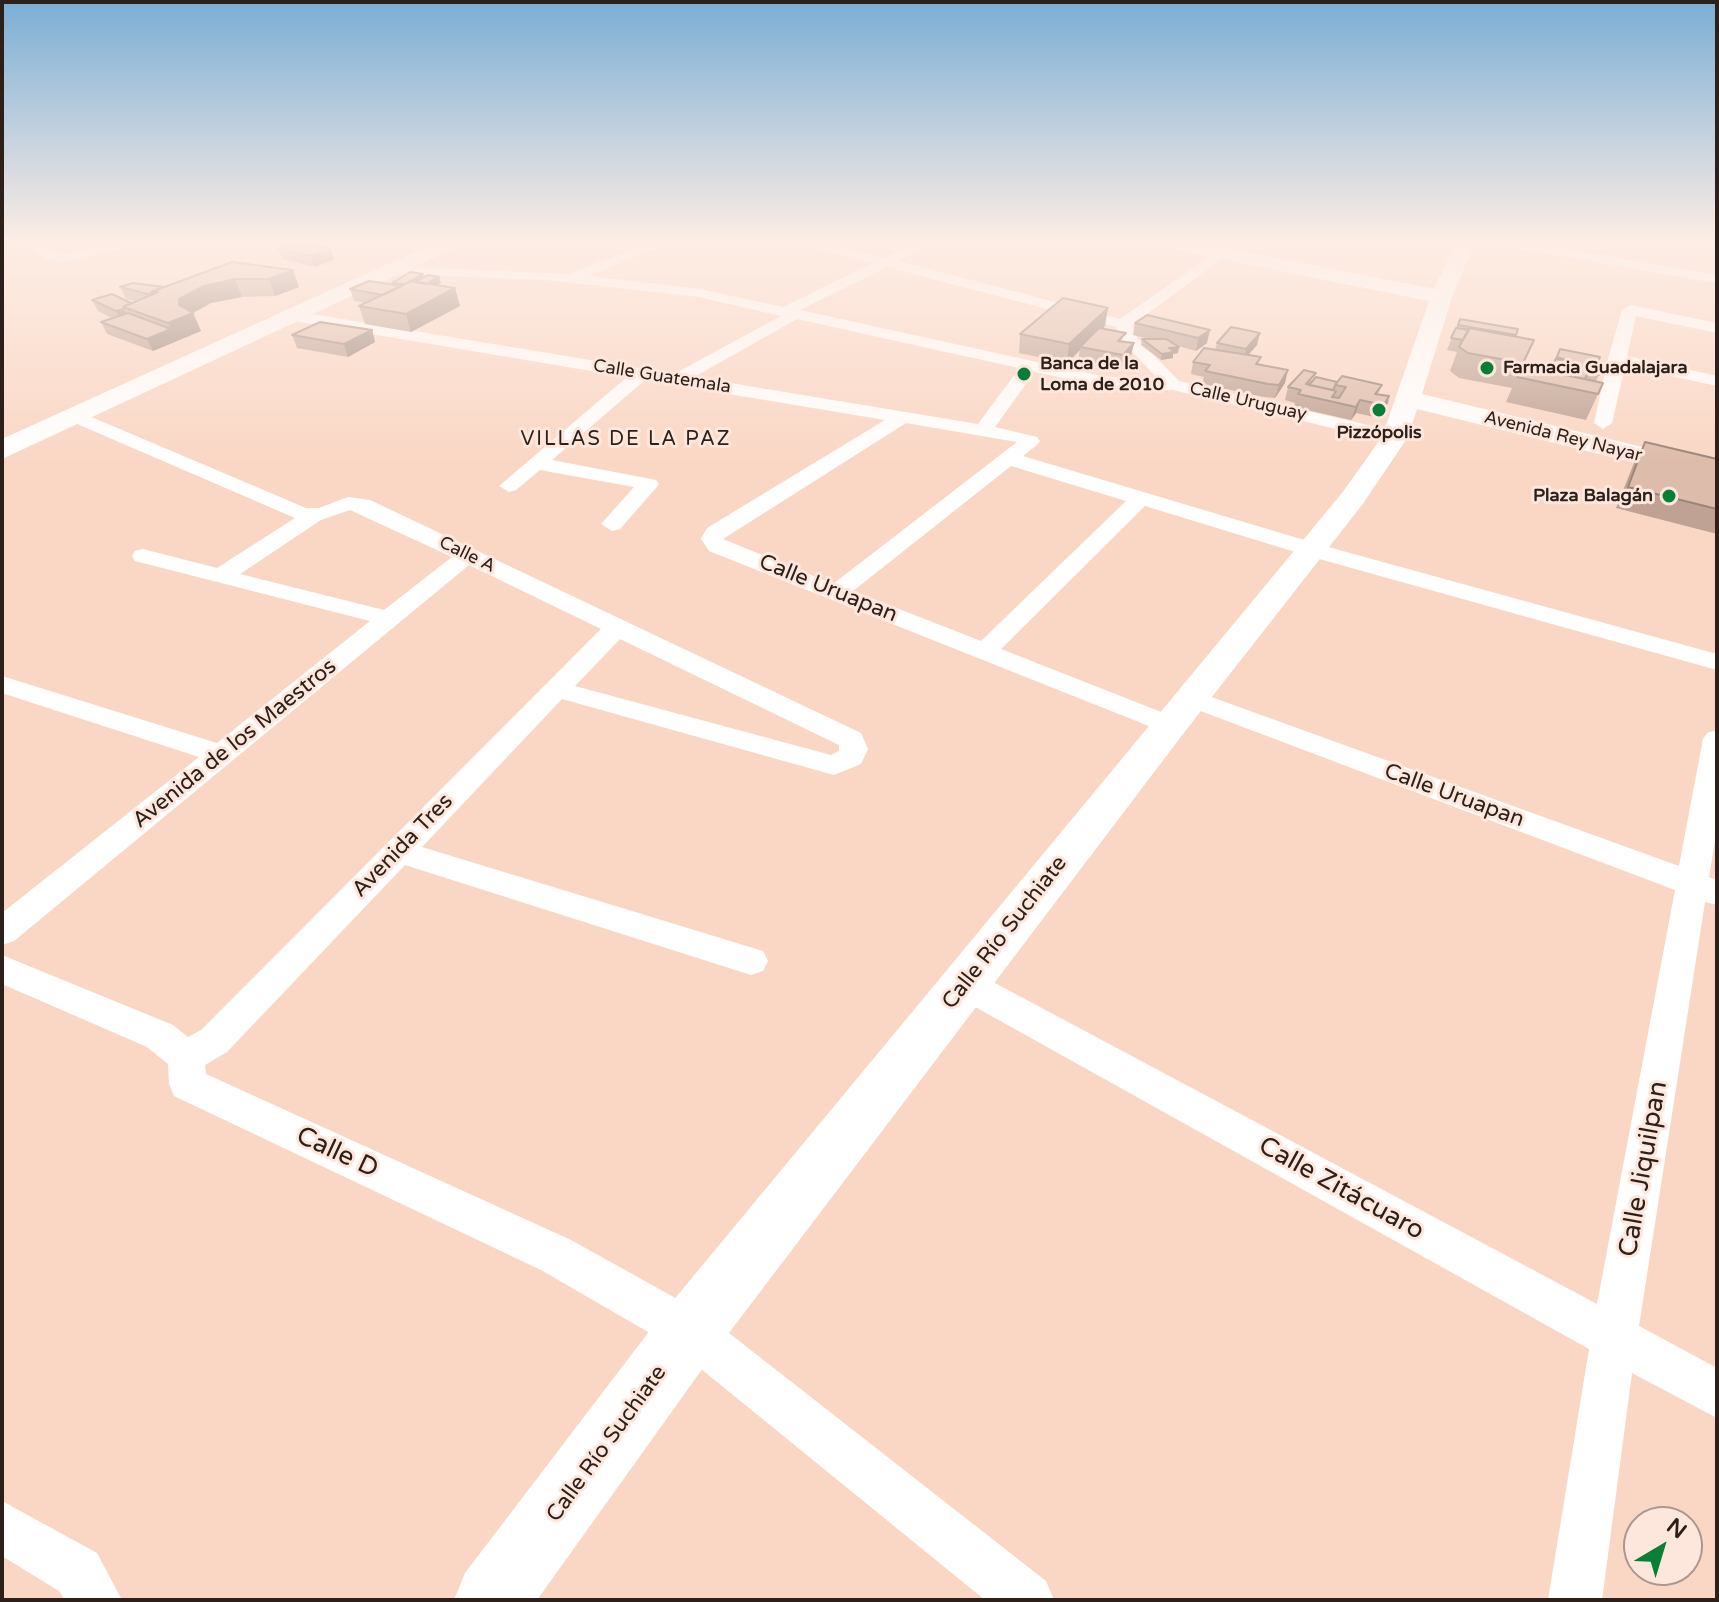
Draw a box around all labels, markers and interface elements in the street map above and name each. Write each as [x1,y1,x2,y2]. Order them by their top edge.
place label: Banca de la Loma de 2010 [1040,353,1164,396]
street label: Calle Guatemala [592,355,732,399]
place label: Farmacia Guadalajara [1503,357,1688,379]
marker: Farmacia Guadalajara [1478,359,1496,377]
marker: Banca de la Loma de 2010 [1015,365,1033,383]
street label: Calle Uruguay [1187,378,1309,426]
marker: Pizzópolis [1370,401,1388,419]
street label: Avenida Rey Nayar [1482,407,1644,467]
place label: Pizzópolis [1336,422,1422,444]
district label: VILLAS DE LA PAZ [520,428,732,452]
place label: Plaza Balagán [1533,485,1653,507]
marker: Plaza Balagán [1660,487,1678,505]
street label: Calle A [435,532,499,578]
street label: Calle Uruapan [755,549,901,629]
street label: Avenida de los Maestros [128,654,342,834]
street label: Calle Uruapan [1380,758,1528,834]
street label: Avenida Tres [347,789,459,903]
street label: Calle Río Suchiate [937,851,1073,1015]
street label: Calle Jiquilpan [1613,1079,1675,1259]
street label: Calle D [291,1121,383,1185]
street label: Calle Zitácuaro [1253,1131,1429,1247]
street label: Calle Río Suchiate [541,1361,673,1527]
north arrow [1623,1506,1703,1586]
text: N [1662,1513,1692,1544]

